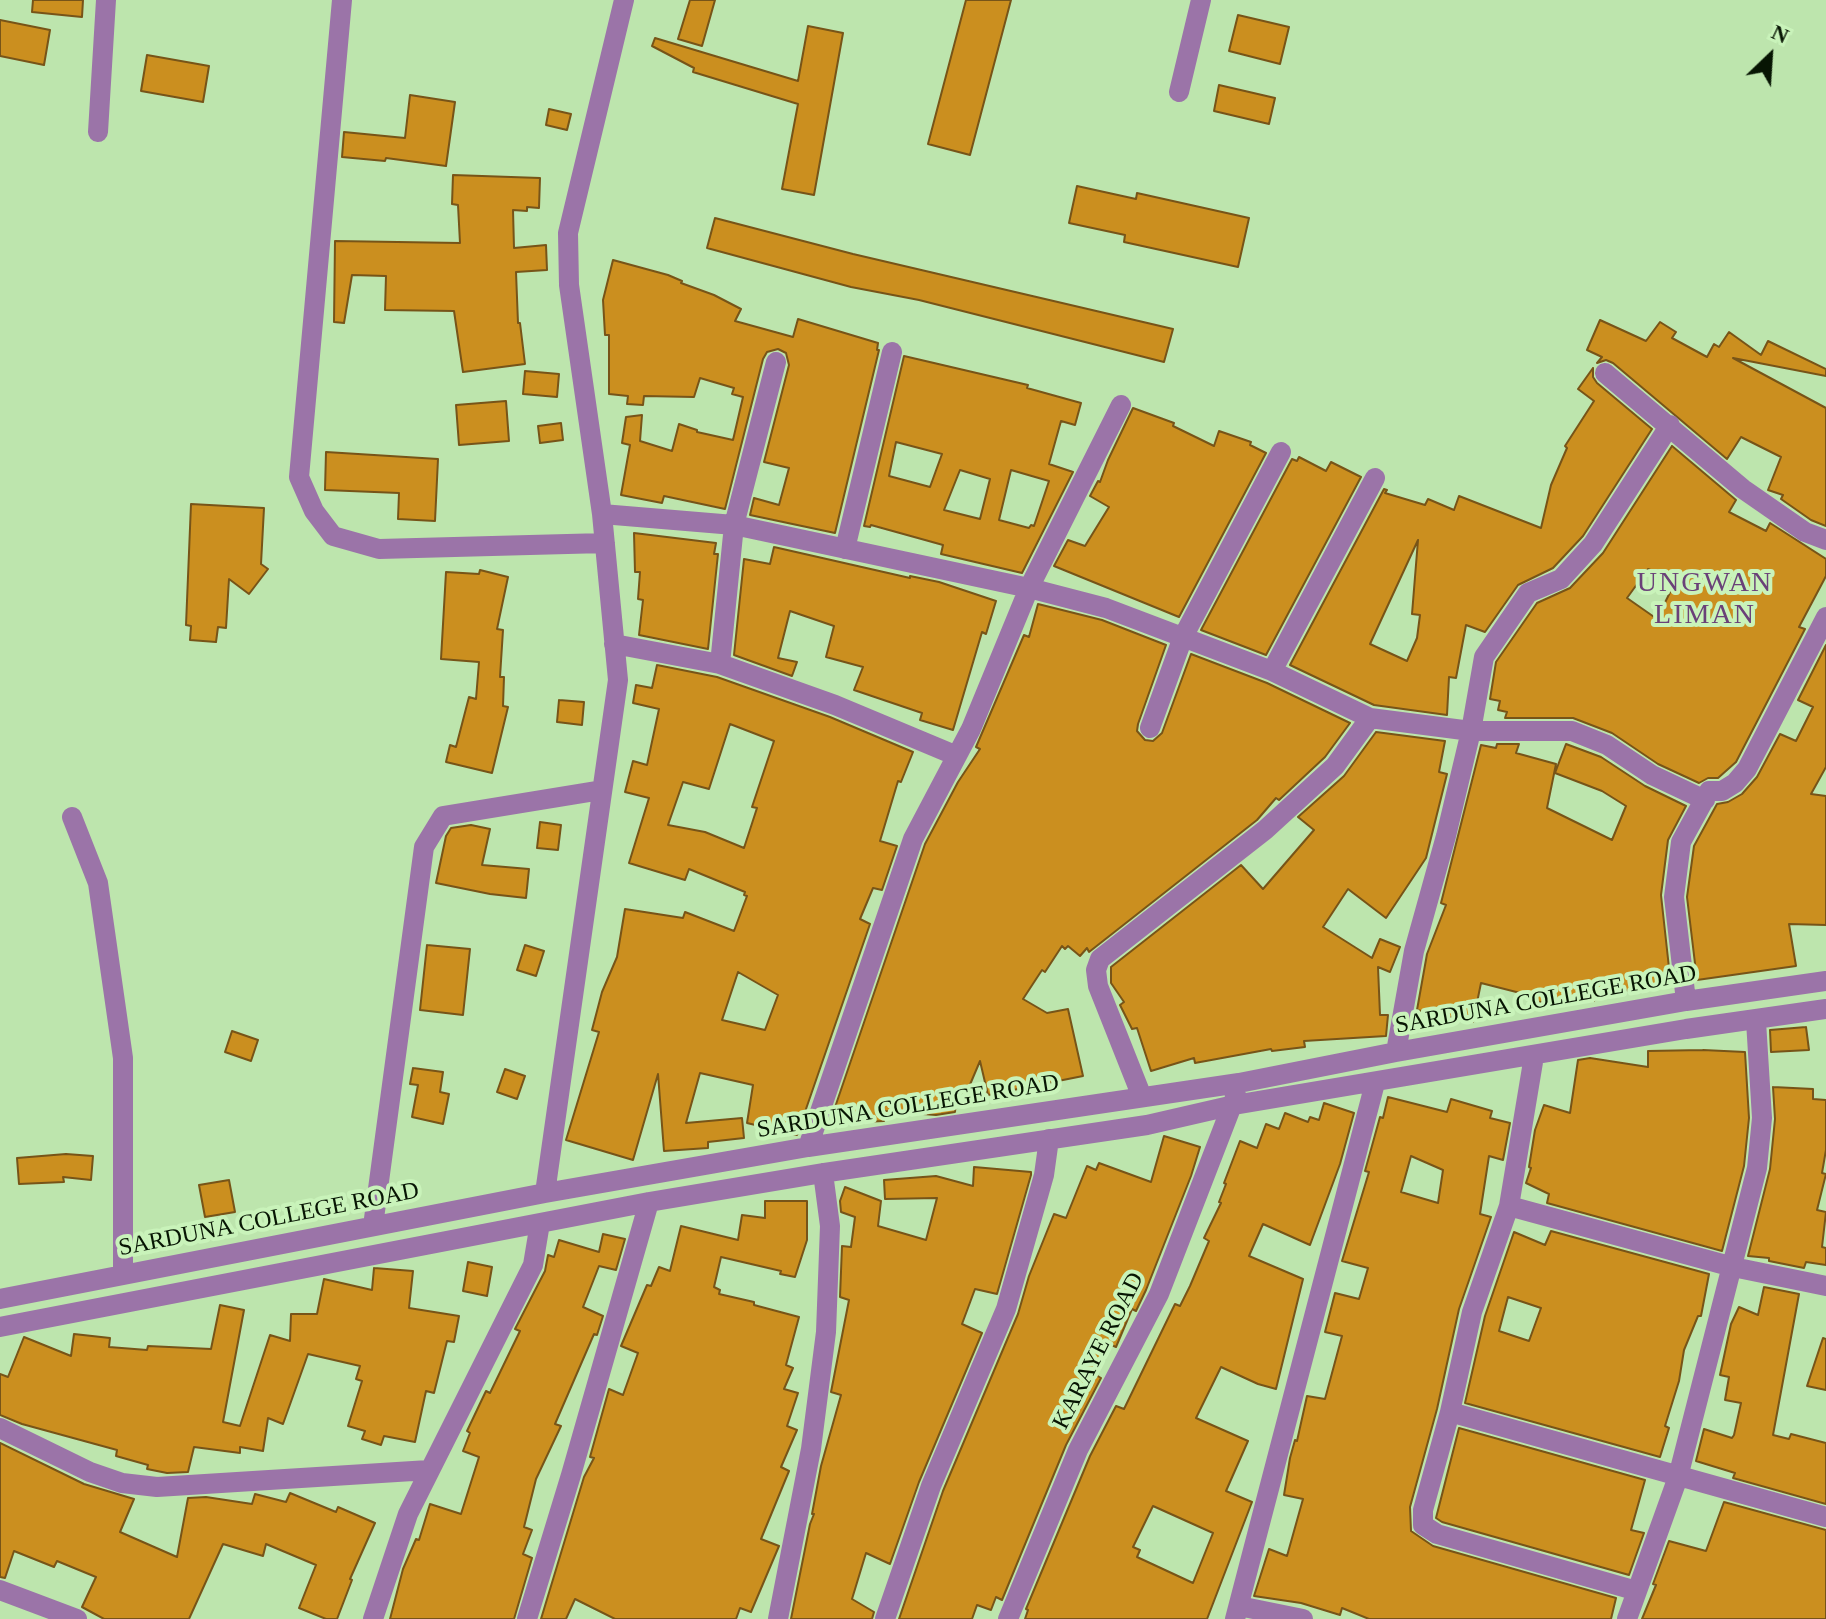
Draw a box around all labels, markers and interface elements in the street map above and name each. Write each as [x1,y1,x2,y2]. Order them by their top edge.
north arrow [1730,16,1810,96]
text: N [1768,19,1793,48]
district label: UNGWAN LIMAN [1637,567,1773,633]
street label: SARDUNA COLLEGE ROAD [1393,959,1699,1041]
street label: SARDUNA COLLEGE ROAD [755,1069,1061,1145]
street label: SARDUNA COLLEGE ROAD [116,1177,422,1263]
street label: KARAYE ROAD [1047,1268,1151,1434]

